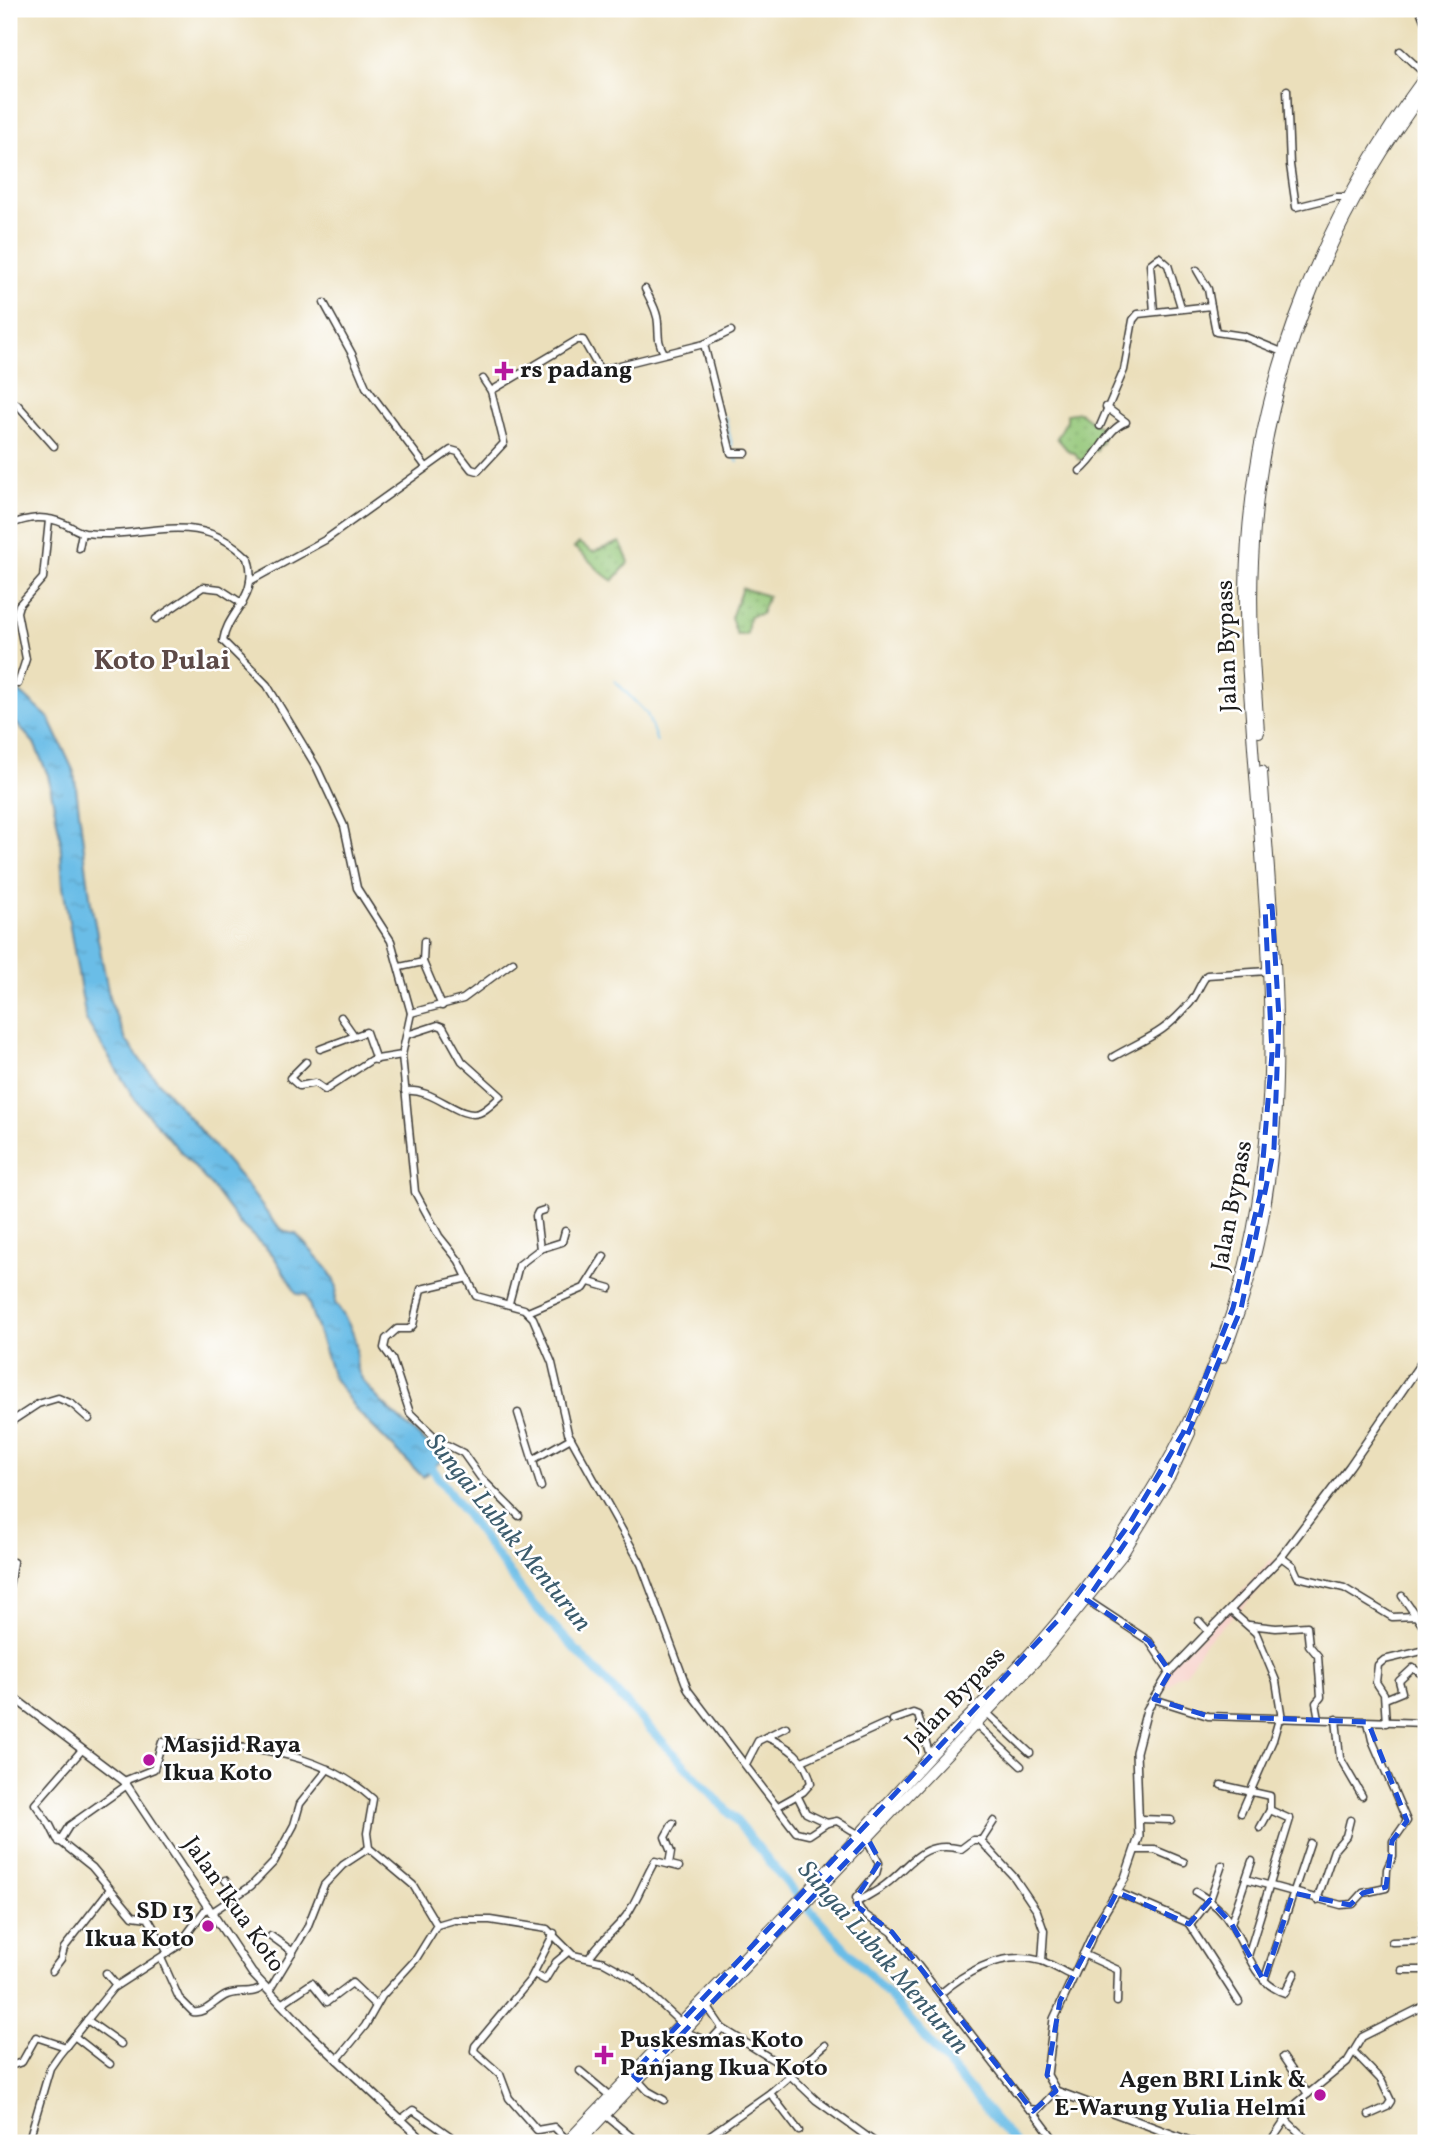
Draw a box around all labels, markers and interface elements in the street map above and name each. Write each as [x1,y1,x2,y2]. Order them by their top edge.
place label: rs padang [520,354,632,388]
marker: rs padang [494,361,514,381]
street label: Jalan Bypass [1209,579,1247,713]
district label: Koto Pulai [94,642,231,681]
street label: Jalan Bypass [1204,1138,1262,1274]
water label: Sungai Lubuk Menturun [417,1426,599,1640]
street label: Jalan Bypass [898,1640,1014,1758]
place label: Masjid Raya Ikua Koto [163,1729,301,1791]
marker: Masjid Raya Ikua Koto [141,1752,157,1768]
street label: Jalan Ikua Koto [173,1830,293,1980]
water label: Sungai Lubuk Menturun [789,1853,977,2063]
place label: SD 13 Ikua Koto [85,1895,194,1957]
marker: SD 13 Ikua Koto [200,1918,216,1934]
place label: Puskesmas Koto Panjang Ikua Koto [620,2024,828,2086]
marker: Puskesmas Koto Panjang Ikua Koto [594,2045,614,2065]
place label: Agen BRI Link & E-Warung Yulia Helmi [1054,2064,1306,2126]
marker: Agen BRI Link & E-Warung Yulia Helmi [1312,2087,1328,2103]

